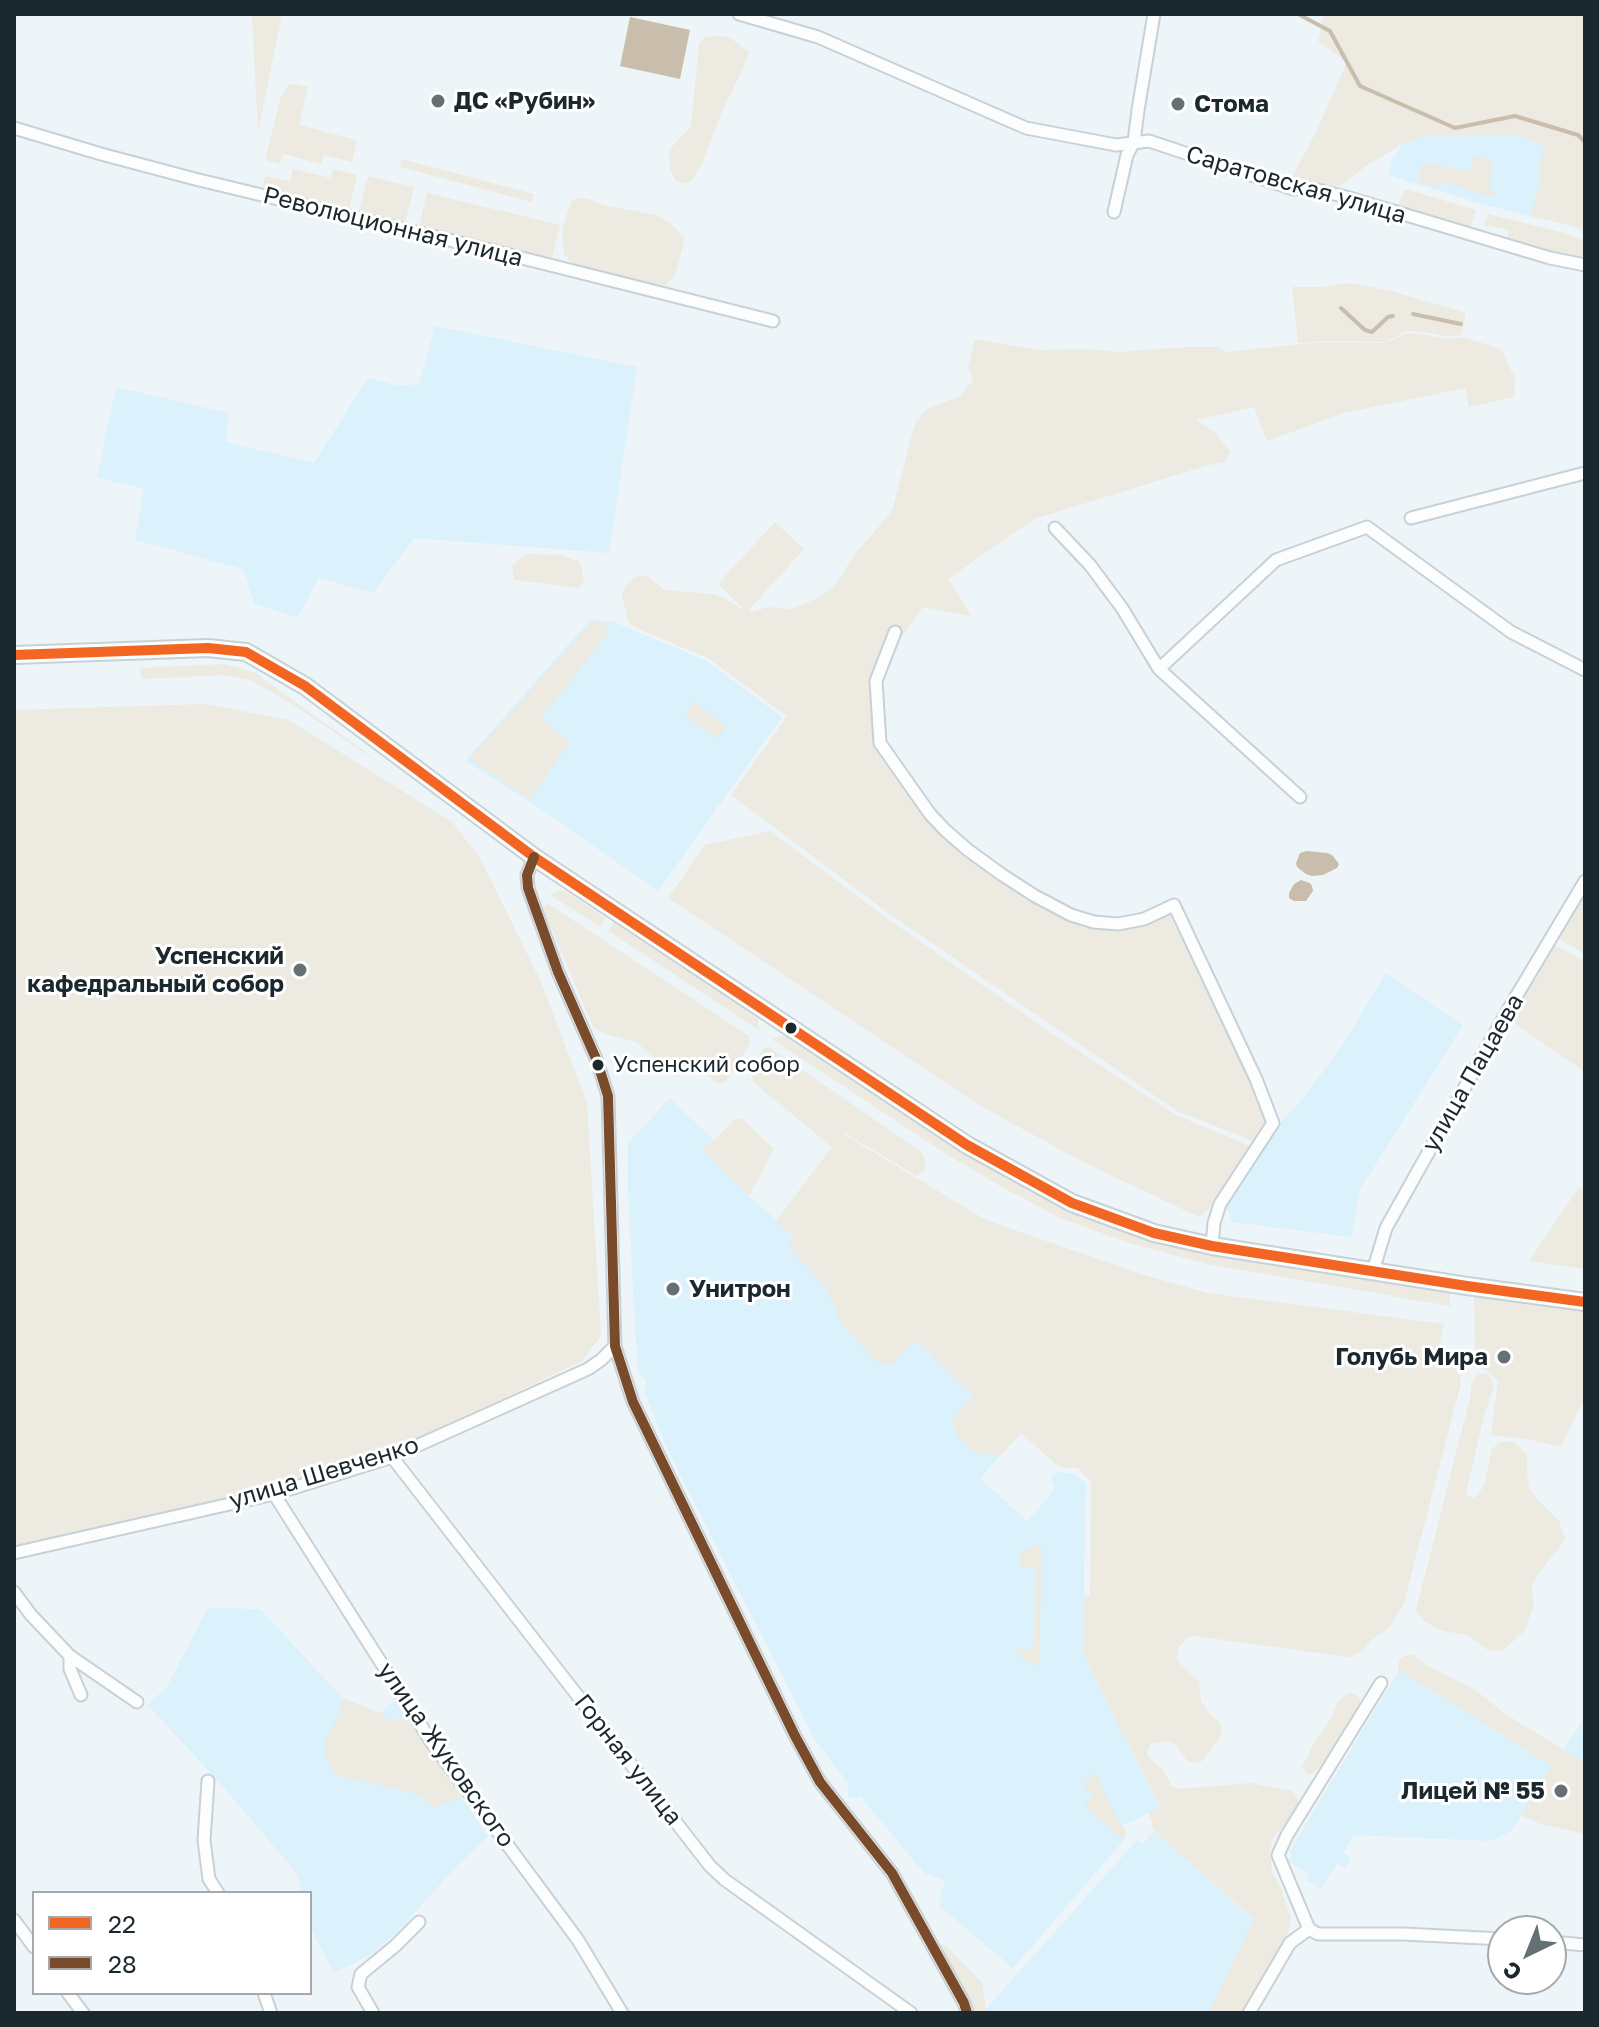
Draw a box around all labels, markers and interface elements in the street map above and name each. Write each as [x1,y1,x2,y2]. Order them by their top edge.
place label: ДС «Рубин» [454,87,595,115]
place label: Стома [1194,90,1269,118]
marker: ДС «Рубин» [429,92,447,110]
marker: Стома [1169,95,1187,113]
street label: Саратовская улица [1183,140,1409,230]
street label: Революционная улица [260,181,526,273]
place label: Успенский кафедральный собор [27,942,284,998]
marker: Успенский кафедральный собор [291,961,309,979]
street label: улица Пацаева [1416,989,1530,1157]
unlabelled marker [783,1020,799,1036]
place label: Успенский собор [613,1052,800,1078]
marker: Успенский собор [590,1057,606,1073]
place label: Унитрон [689,1275,791,1303]
marker: Унитрон [664,1280,682,1298]
place label: Голубь Мира [1335,1343,1488,1371]
marker: Голубь Мира [1495,1348,1513,1366]
street label: улица Шевченко [226,1430,422,1516]
street label: улица Жуковского [371,1657,521,1853]
street label: Горная улица [568,1689,688,1831]
place label: Лицей № 55 [1401,1777,1545,1805]
marker: Лицей № 55 [1552,1782,1570,1800]
legend [32,1891,312,1995]
text: 22 [108,1909,136,1938]
north arrow [1487,1915,1567,1995]
text: 28 [108,1949,137,1978]
text: С [1497,1956,1527,1987]

